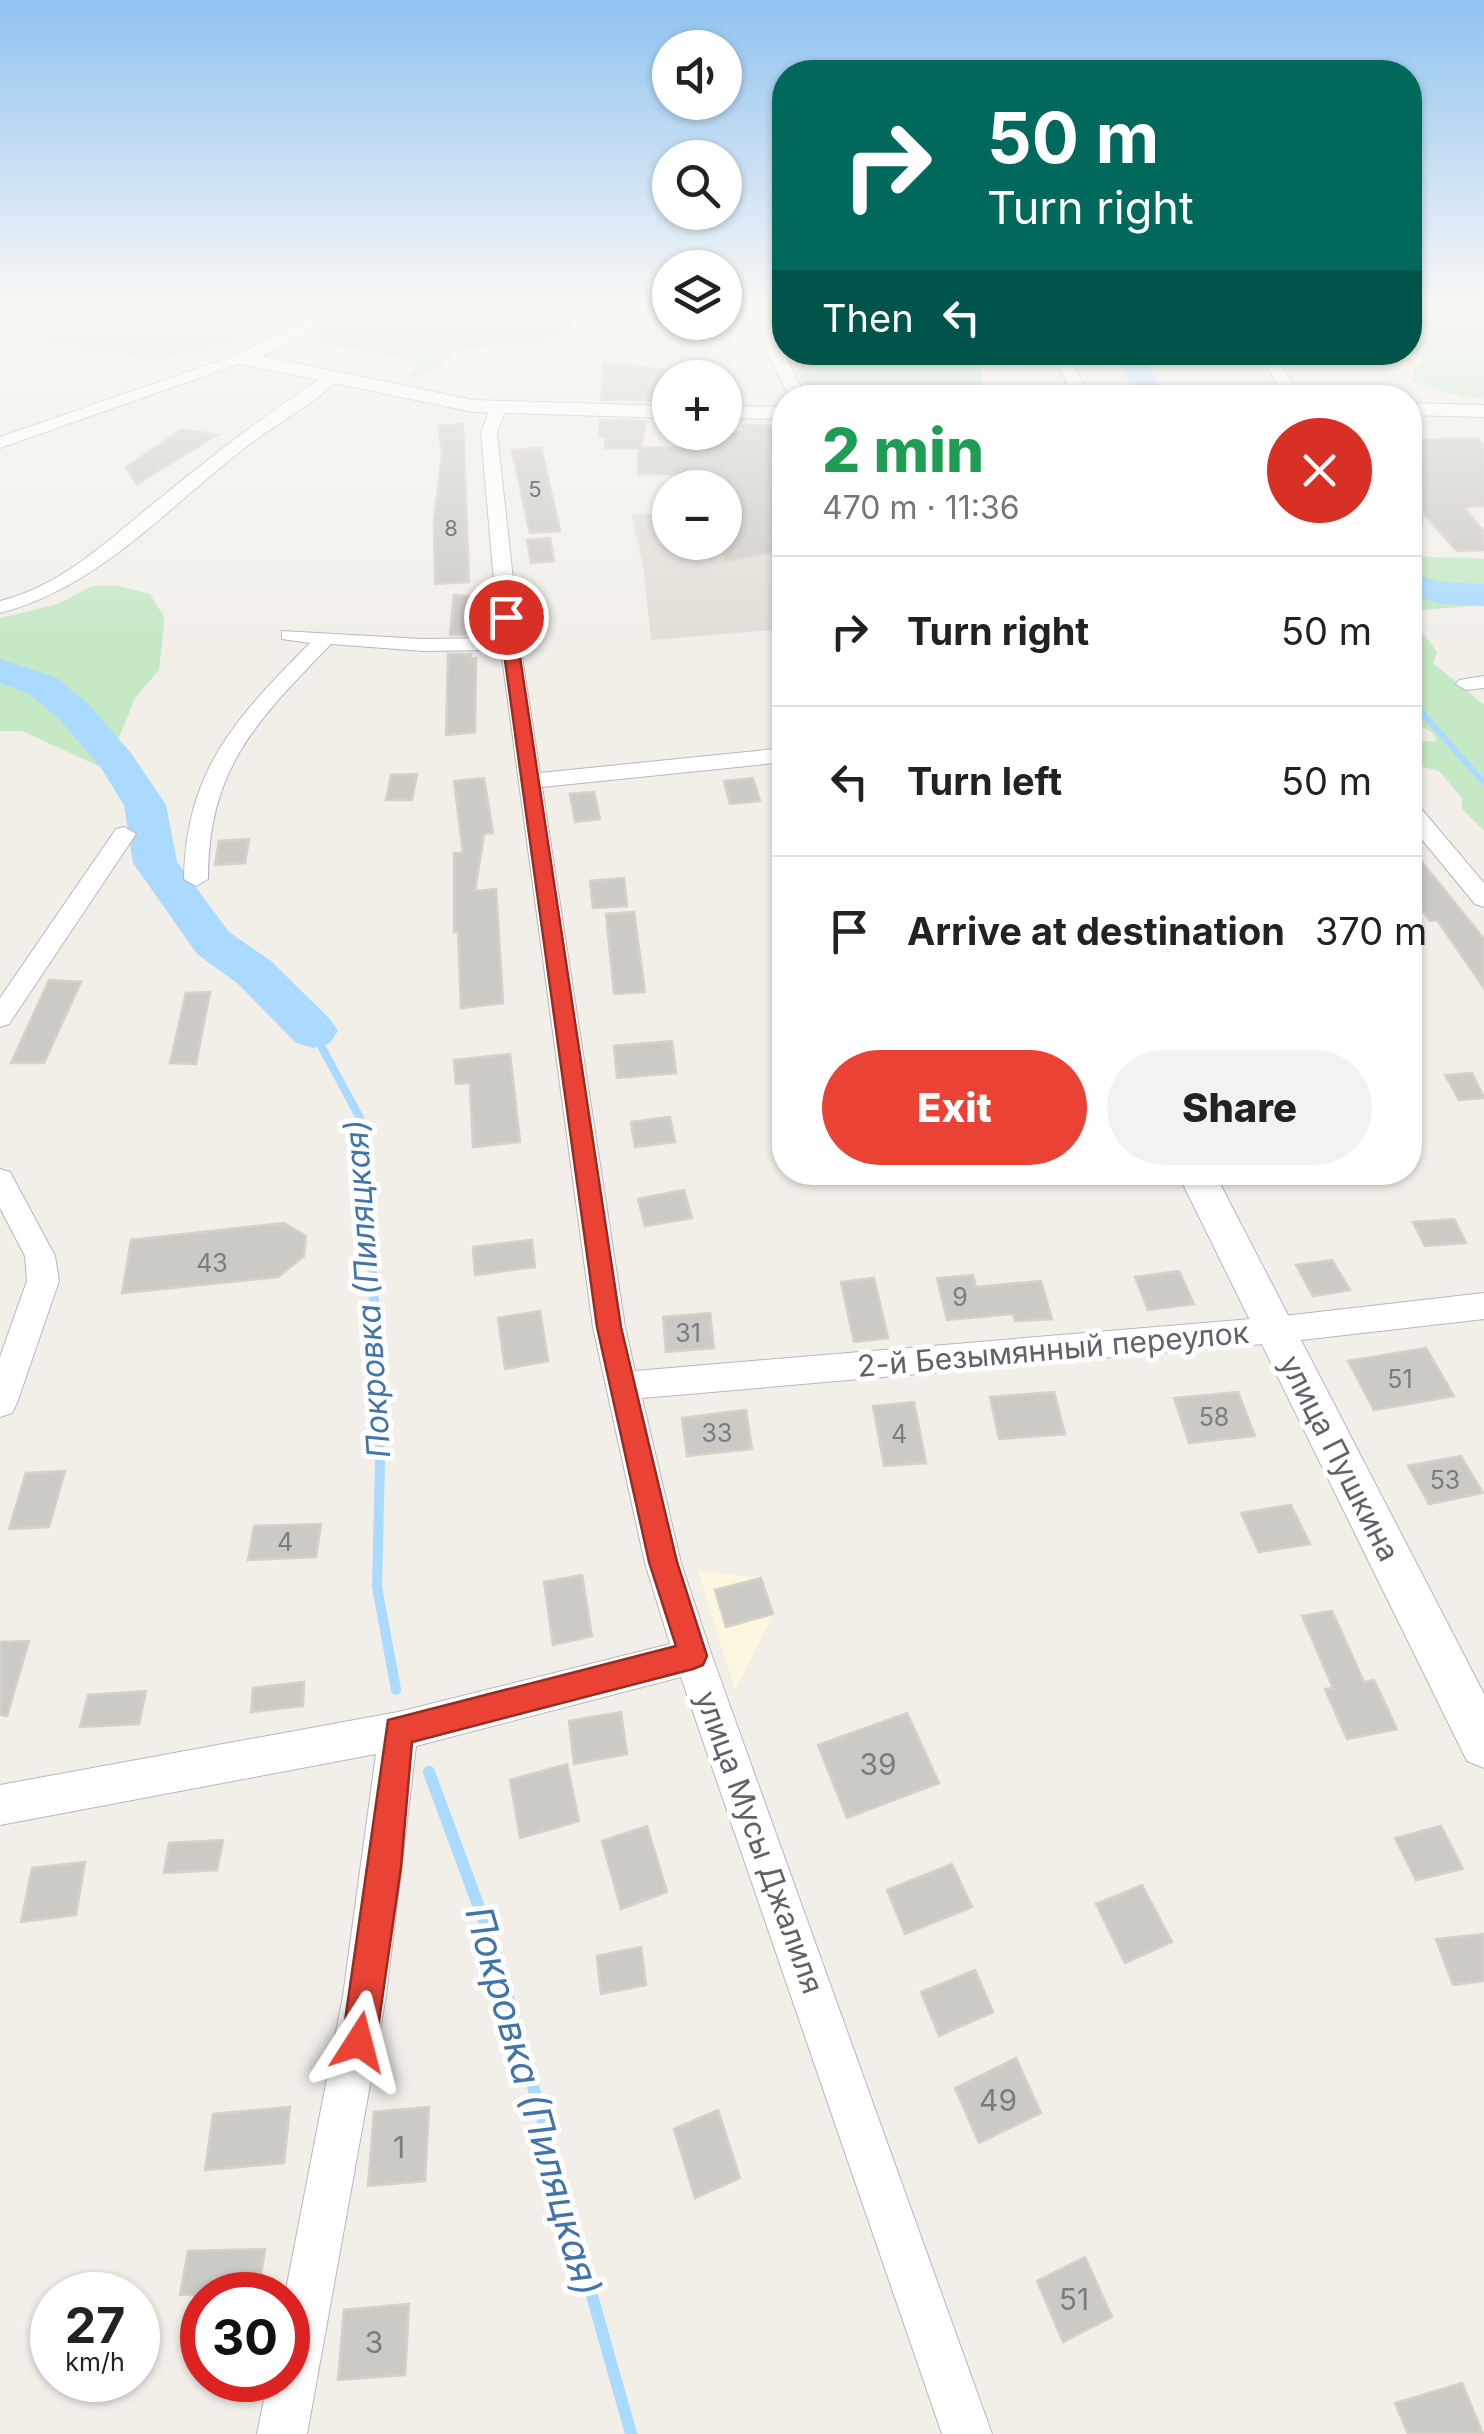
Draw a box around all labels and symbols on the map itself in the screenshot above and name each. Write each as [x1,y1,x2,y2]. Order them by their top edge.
house number: 5 [528,476,542,502]
house number: 8 [444,515,458,541]
pin [464,575,549,660]
water label: Покровка (Пиляцкая) [336,1118,398,1460]
house number: 43 [196,1248,228,1278]
house number: 9 [952,1282,968,1312]
street label: 2-й Безымянный переулок [856,1314,1250,1384]
house number: 31 [675,1318,701,1348]
street label: улица Пушкина [1273,1349,1407,1567]
house number: 51 [1387,1364,1413,1394]
house number: 58 [1199,1402,1229,1432]
house number: 33 [702,1418,732,1448]
house number: 4 [891,1419,907,1449]
house number: 53 [1430,1465,1460,1495]
house number: 4 [277,1527,293,1557]
street label: улица Мусы Джалиля [688,1686,832,1998]
house number: 39 [859,1746,897,1782]
water label: Покровка (Пиляцкая) [456,1901,612,2301]
position arrow [307,1990,411,2094]
house number: 49 [979,2082,1017,2118]
house number: 1 [393,2129,405,2165]
speed limit sign: 30 [180,2272,310,2402]
house number: 51 [1059,2281,1089,2317]
house number: 3 [365,2324,383,2360]

